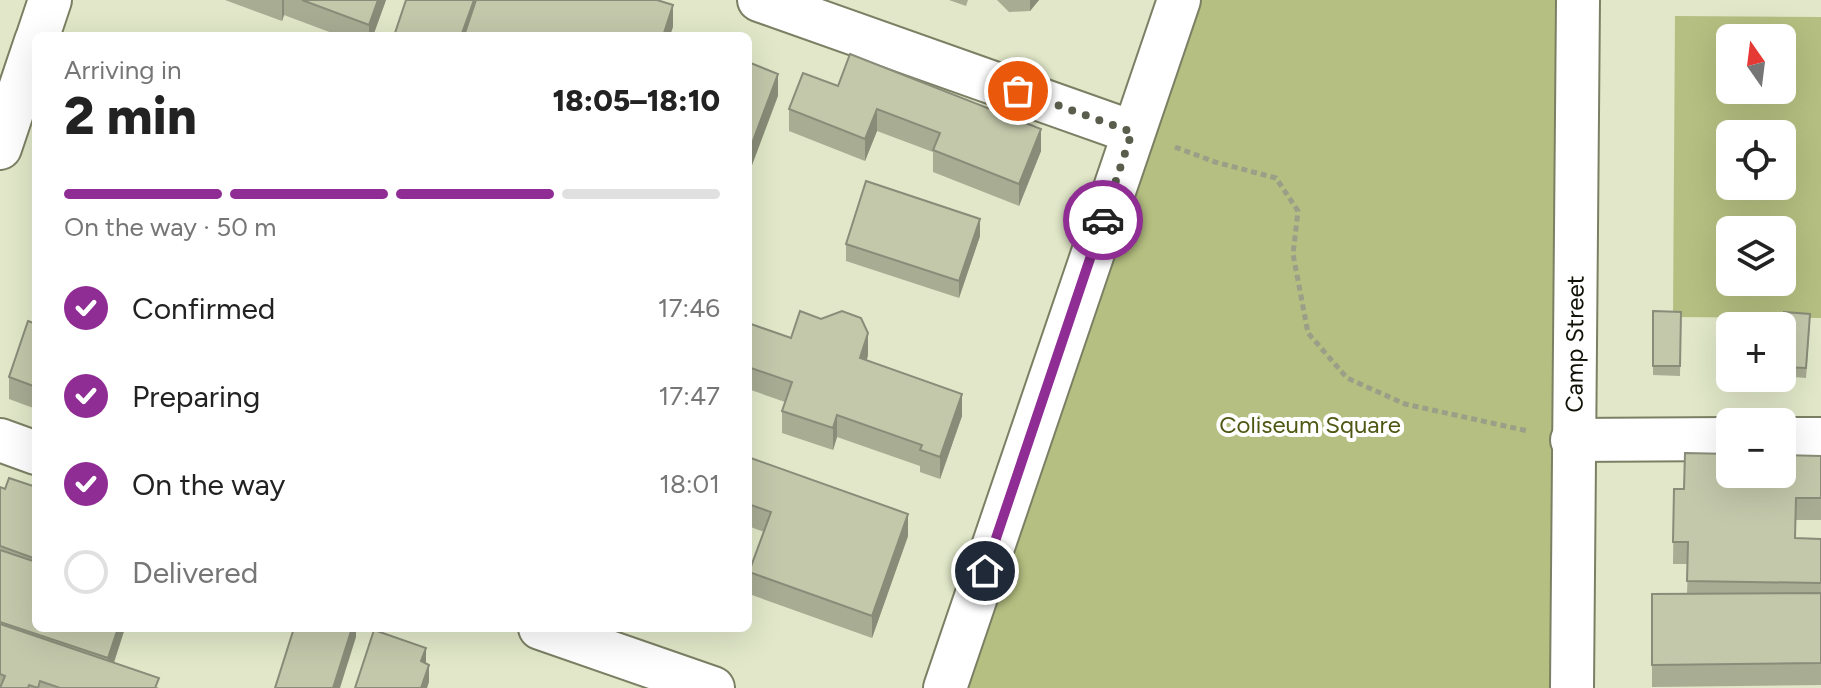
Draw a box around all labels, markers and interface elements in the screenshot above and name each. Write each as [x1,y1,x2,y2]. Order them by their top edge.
north arrow [1716,24,1796,104]
map controls [1716,24,1796,488]
text: Arriving in [64,54,182,86]
pin [984,57,1052,125]
icon: bag [996,69,1040,113]
text: 18:05–18:10 [552,82,720,119]
text: 2 min [64,85,197,147]
button: locate [1716,120,1796,200]
courier [1063,180,1143,260]
icon: car [1081,198,1125,242]
text: On the way · 50 m [64,211,277,243]
button: layers [1716,216,1796,296]
street label: Camp Street [1559,275,1590,413]
icon: check [64,286,108,330]
text: Confirmed [132,290,275,327]
text: 17:46 [658,292,720,324]
button: + [1716,312,1796,392]
icon: check [64,374,108,418]
text: Preparing [132,378,260,415]
text: 17:47 [659,380,720,412]
button: − [1716,408,1796,488]
park label: Coliseum Square [1219,410,1401,439]
icon: check [64,462,108,506]
text: On the way [132,466,285,503]
text: 18:01 [659,468,720,500]
pin [951,537,1019,605]
icon: home [963,549,1007,593]
text: Delivered [132,554,258,591]

